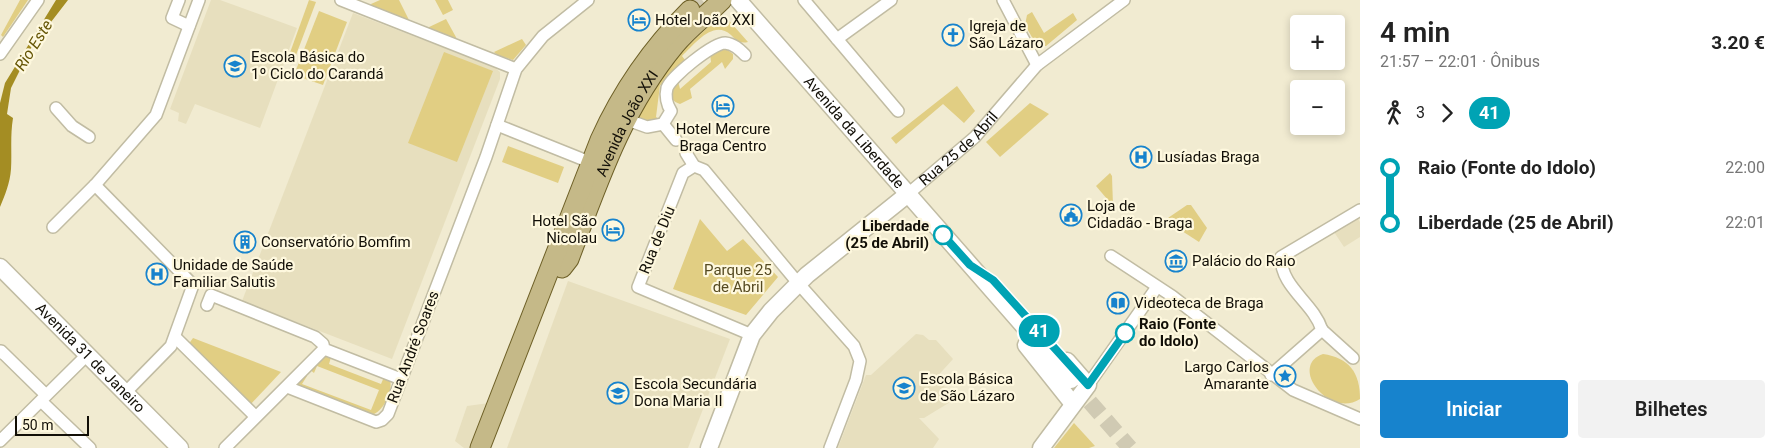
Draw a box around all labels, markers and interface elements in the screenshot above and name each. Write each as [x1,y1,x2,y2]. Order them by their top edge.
hotel icon: Hotel João XXI [627,8,651,32]
place label: Hotel João XXI [655,11,755,29]
map controls [1290,15,1345,135]
button: + [1290,15,1345,70]
water label: Rio Este [10,16,56,74]
text: 4 min [1380,16,1450,49]
place label: Igreja de São Lázaro [969,17,1044,52]
church icon: Igreja de São Lázaro [941,23,965,47]
text: 3.20 € [1711,31,1765,54]
place label: Escola Básica do 1º Ciclo do Carandá [251,48,384,83]
text: 21:57 – 22:01 · Ônibus [1380,52,1540,71]
school or university icon: Escola Básica do 1º Ciclo do Carandá [223,54,247,78]
street label: Avenida João XXI [592,67,662,179]
street label: Avenida da Liberdade [800,72,908,192]
button: − [1290,80,1345,135]
hotel icon: Hotel Mercure Braga Centro [711,94,735,118]
icon: walk [1380,99,1408,127]
icon: forward [1433,99,1461,127]
text: 41 [1479,102,1500,123]
text: 3 [1416,103,1425,122]
street label: Rua 25 de Abril [916,108,1002,189]
place label: Hotel Mercure Braga Centro [676,120,770,155]
hospital icon: Lusíadas Braga [1129,145,1153,169]
place label: Lusíadas Braga [1157,148,1260,166]
text: Raio (Fonte do Idolo) [1418,156,1596,179]
text: 22:00 [1725,158,1765,177]
place label: Loja de Cidadão - Braga [1087,197,1193,232]
public building icon: Loja de Cidadão - Braga [1059,203,1083,227]
street label: Rua de Diu [635,204,679,276]
text: Liberdade (25 de Abril) [1418,211,1614,234]
place label: Hotel São Nicolau [532,212,597,247]
text: 22:01 [1725,213,1765,232]
place label: Liberdade (25 de Abril) [845,217,929,252]
hotel icon: Hotel São Nicolau [601,218,625,242]
marker: Liberdade (25 de Abril) [933,225,953,245]
building icon: Conservatório Bomfim [233,230,257,254]
place label: Conservatório Bomfim [261,233,411,251]
museum icon: Palácio do Raio [1164,249,1188,273]
place label: Palácio do Raio [1192,252,1295,270]
place label: Unidade de Saúde Familiar Salutis [173,256,293,291]
park label: Parque 25 de Abril [704,261,772,296]
hospital icon: Unidade de Saúde Familiar Salutis [145,262,169,286]
street label: Rua André Soares [383,288,443,406]
library icon: Videoteca de Braga [1106,291,1130,315]
place label: Videoteca de Braga [1134,294,1264,312]
street label: Avenida 31 de Janeiro [32,299,149,416]
line badge: 41 [1016,315,1062,347]
place label: Raio (Fonte do Idolo) [1139,315,1216,350]
text: 41 [1029,320,1049,341]
marker: Raio (Fonte do Idolo) [1115,323,1135,343]
place label: Largo Carlos Amarante [1184,358,1269,393]
place icon: Largo Carlos Amarante [1273,364,1297,388]
place label: Escola Básica de São Lázaro [920,370,1015,405]
place label: Escola Secundária Dona Maria II [634,375,757,410]
school or university icon: Escola Básica de São Lázaro [892,376,916,400]
button: Iniciar [1380,380,1568,438]
button: Bilhetes [1578,380,1765,438]
school or university icon: Escola Secundária Dona Maria II [606,381,630,405]
scale bar [15,413,89,436]
text: 50 m [22,417,54,433]

